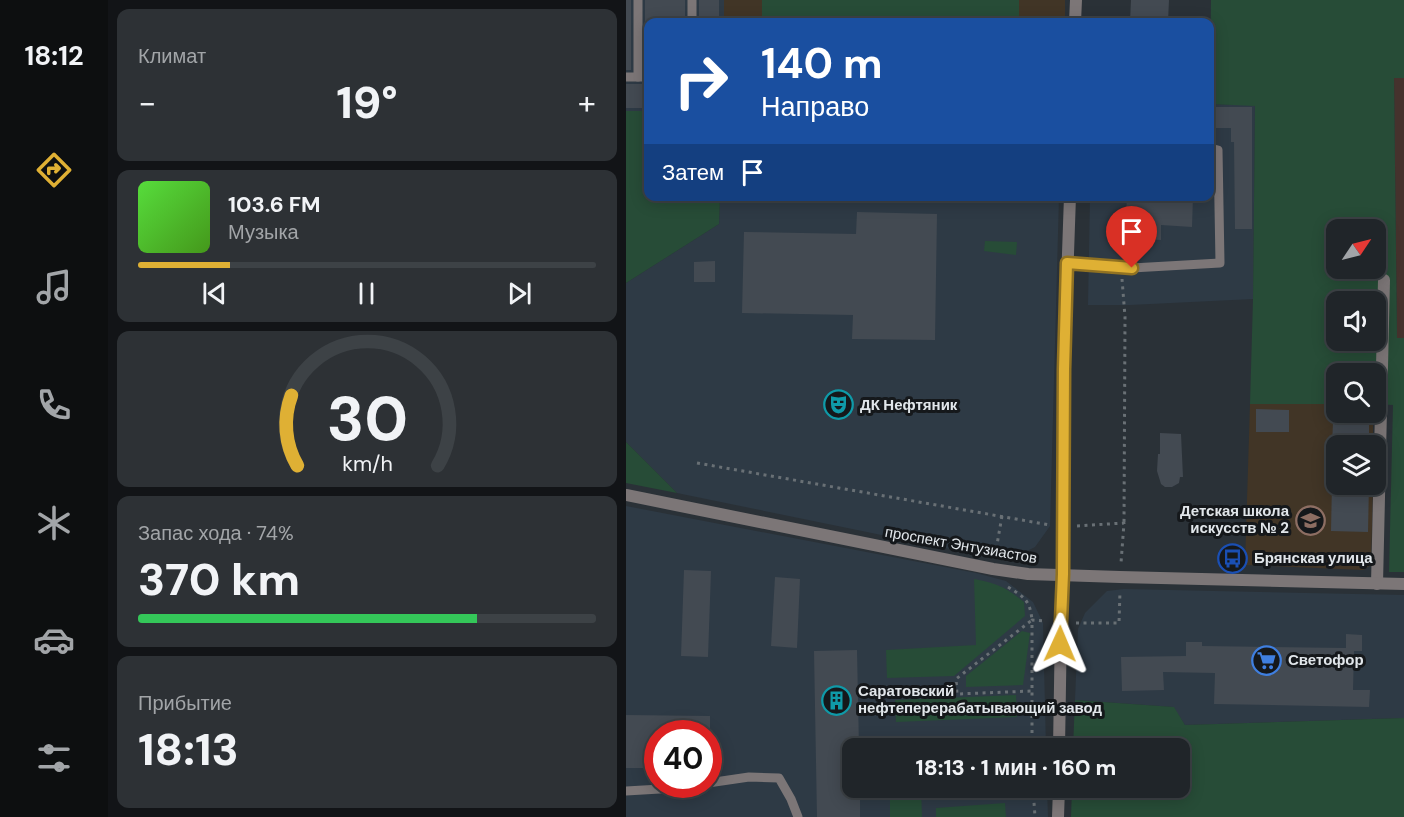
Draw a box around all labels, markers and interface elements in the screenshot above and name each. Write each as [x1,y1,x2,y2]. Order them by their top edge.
text: 140 m [761,36,883,91]
text: 18:12 [24,38,84,73]
icon: right [662,42,740,120]
text: Климат [138,43,206,69]
text: 19° [336,73,398,132]
text: − [138,81,156,124]
text: + [578,81,596,124]
text: Направо [761,89,869,124]
icon: directions [33,149,75,191]
icon: arrive [736,156,769,189]
text: Затем [662,158,724,187]
text: 103.6 FM [228,190,321,219]
pin [1106,206,1157,268]
icon: arrive [1115,215,1148,248]
text: Музыка [228,219,299,245]
north arrow [1326,219,1386,279]
map controls [1326,219,1386,495]
icon: music [33,266,75,308]
icon: previous [198,277,231,310]
icon: pause [350,277,383,310]
icon: next [503,277,536,310]
button: sound [1326,291,1386,351]
button: search [1326,363,1386,423]
text: 30 [326,378,408,459]
icon: phone [33,384,75,426]
theatre icon: ДК Нефтяник [823,389,855,421]
place label: ДК Нефтяник [860,395,958,415]
button: layers [1326,435,1386,495]
text: km/h [342,450,392,478]
place label: Детская школа искусств № 2 [1180,501,1290,538]
icon: climate [33,502,75,544]
school or university icon: Детская школа искусств № 2 [1294,504,1326,536]
text: Запас хода · 74% [138,520,294,546]
street label: проспект Энтузиастов [883,522,1039,568]
bus stop icon: Брянская улица [1217,542,1249,574]
place label: Брянская улица [1254,548,1373,568]
text: 370 km [138,550,300,609]
position arrow [1028,612,1092,676]
icon: car [33,619,75,661]
supermarket icon: Светофор [1251,644,1283,676]
place label: Светофор [1288,650,1364,670]
place label: Саратовский нефтеперерабатывающий завод [858,681,1103,718]
building icon: Саратовский нефтеперерабатывающий завод [821,684,853,716]
text: Прибытие [138,690,232,716]
text: 18:13 [138,720,239,779]
speed limit sign: 40 [644,720,722,798]
icon: filters [33,737,75,779]
text: 18:13 · 1 мин · 160 m [916,753,1116,782]

